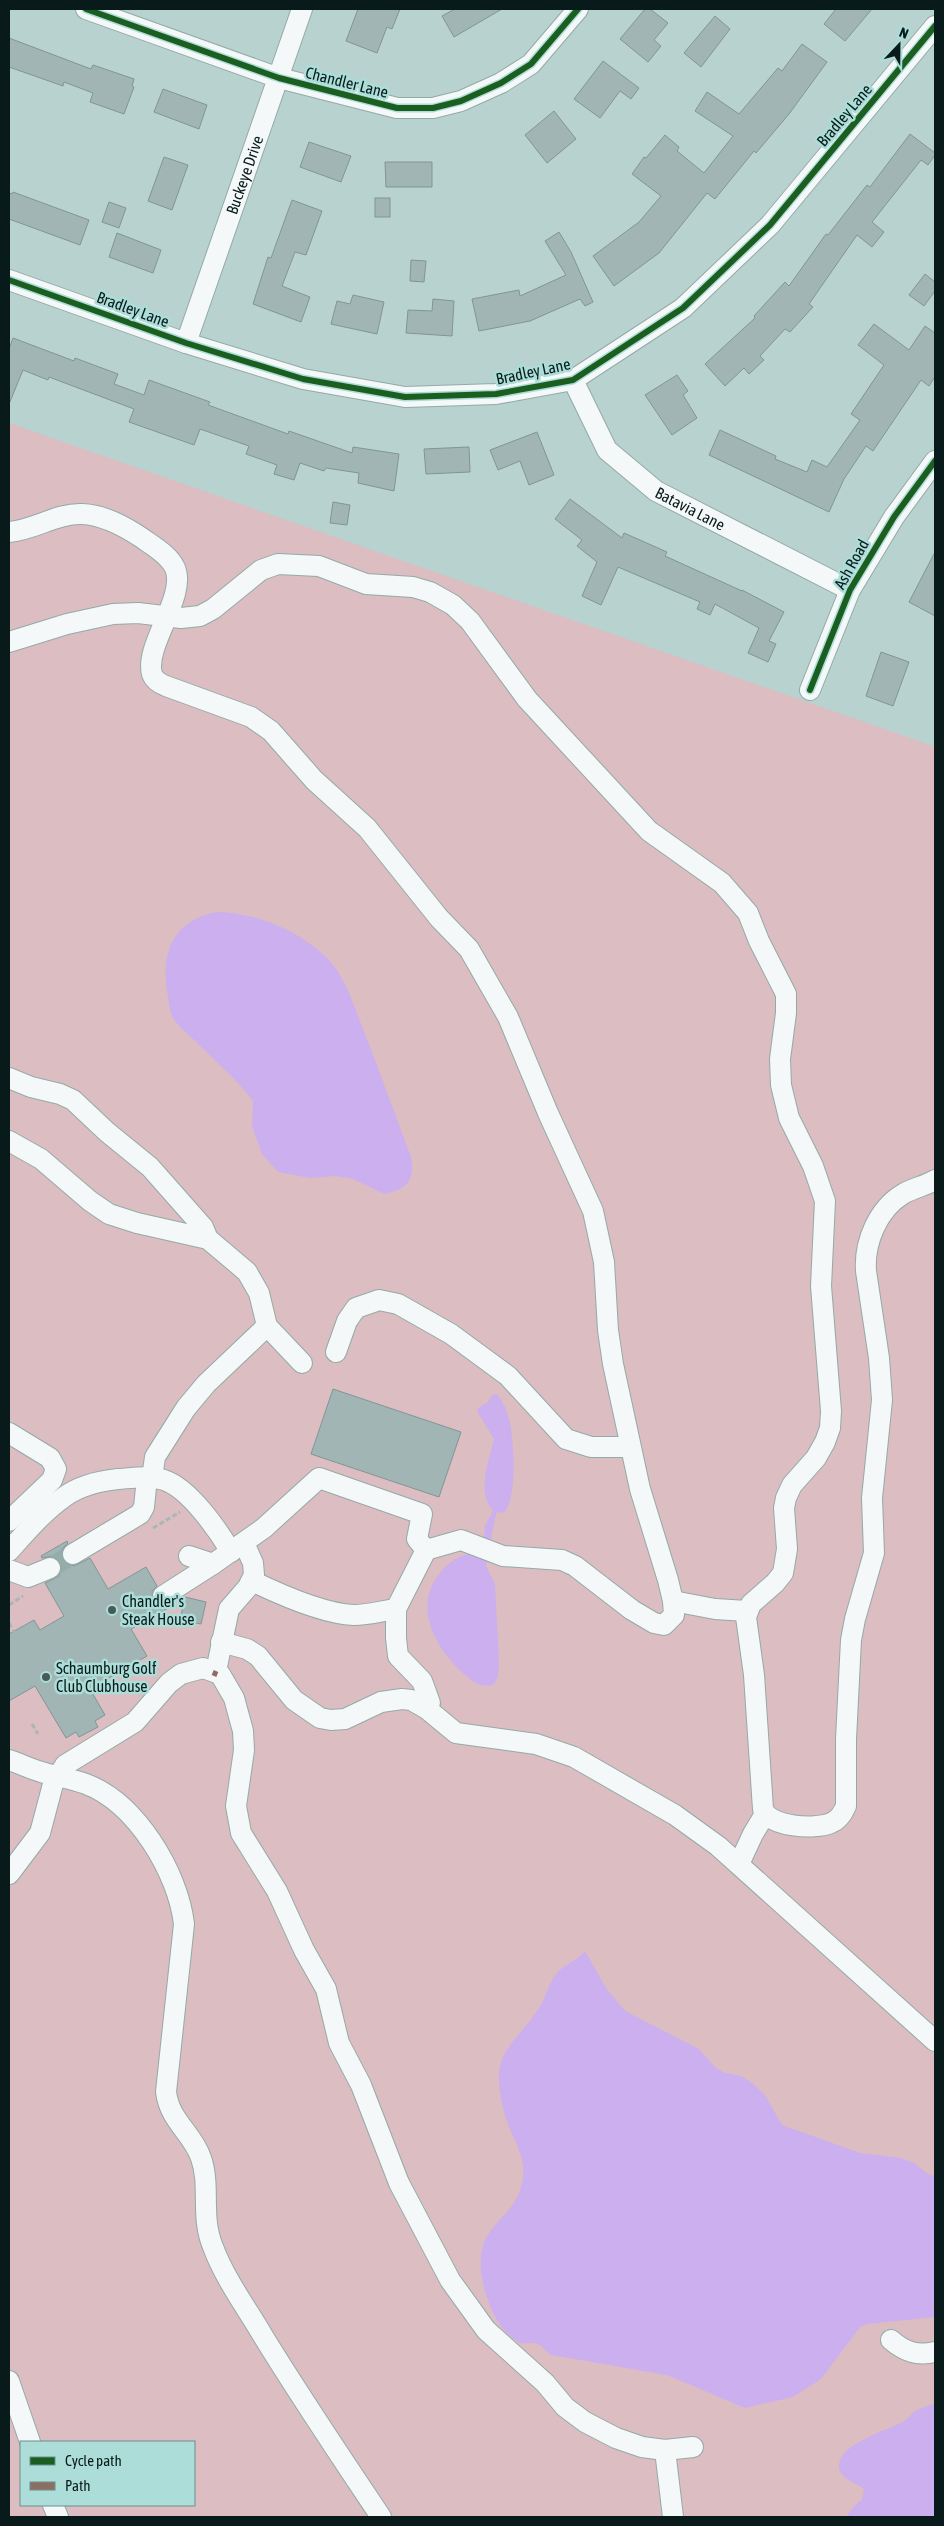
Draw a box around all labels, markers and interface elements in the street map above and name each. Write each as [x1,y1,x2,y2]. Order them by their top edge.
north arrow [874,20,924,70]
text: N [897,24,911,42]
street label: Chandler Lane [304,63,390,101]
street label: Bradley Lane [813,80,876,150]
street label: Buckeye Drive [222,133,266,217]
street label: Bradley Lane [94,288,172,331]
street label: Bradley Lane [494,354,572,389]
street label: Batavia Lane [652,483,728,534]
street label: Ash Road [830,536,872,592]
place label: Chandler's Steak House [122,1592,195,1628]
marker: Chandler's Steak House [106,1604,118,1616]
place label: Schaumburg Golf Club Clubhouse [56,1659,157,1695]
marker: Schaumburg Golf Club Clubhouse [40,1671,52,1683]
legend [20,2441,195,2506]
text: Cycle path [65,2452,122,2469]
text: Path [65,2477,91,2494]

